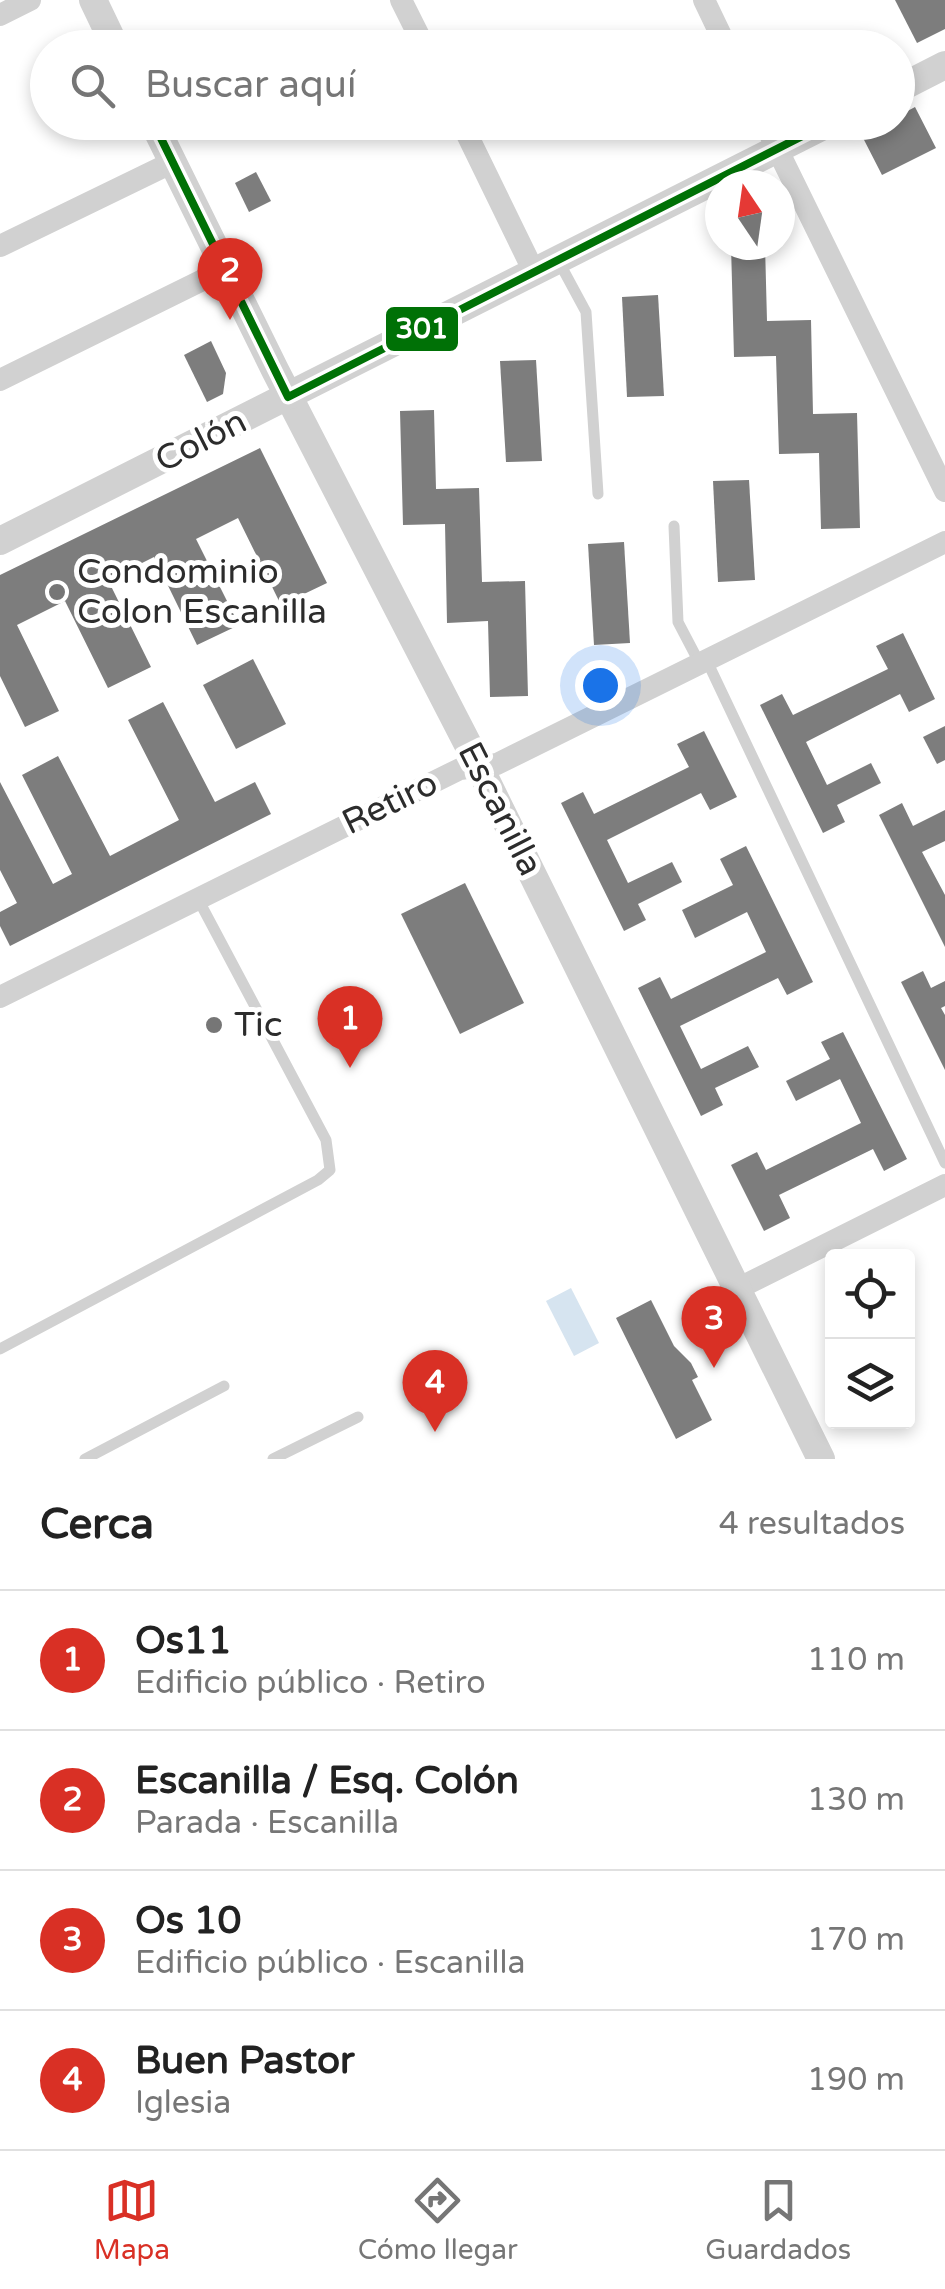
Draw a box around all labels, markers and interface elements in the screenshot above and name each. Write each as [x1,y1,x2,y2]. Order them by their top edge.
search box [30,30,915,140]
icon: search [65,58,120,113]
text: Buscar aquí [145,62,356,108]
north arrow [705,170,795,260]
pin: 2 [198,238,262,320]
line badge: 301 [384,305,460,353]
text: 301 [396,312,448,346]
street label: Colón [149,400,253,482]
place label: Condominio Colon Escanilla [77,551,327,633]
marker: Condominio Colon Escanilla [46,581,68,603]
your location [575,660,626,711]
street label: Escanilla [449,735,551,883]
street label: Retiro [335,762,445,844]
pin: 1 [318,986,382,1068]
place label: Tic [234,1004,282,1046]
marker: Tic [203,1014,225,1036]
map controls [825,1249,915,1429]
button: locate [825,1249,915,1339]
pin: 3 [682,1286,746,1368]
button: layers [825,1339,915,1429]
pin: 4 [402,1350,468,1432]
text: Cerca [40,1499,154,1550]
text: 4 resultados [719,1505,905,1543]
text: Os11 [135,1618,232,1664]
text: 1 [62,1641,83,1679]
text: 110 m [807,1641,905,1679]
text: Edificio público · Retiro [135,1664,486,1702]
text: Escanilla / Esq. Colón [135,1758,519,1804]
text: 2 [62,1781,83,1819]
text: 130 m [807,1781,905,1819]
text: Parada · Escanilla [135,1804,399,1842]
text: Os 10 [135,1898,241,1944]
text: 3 [62,1921,83,1959]
text: 170 m [807,1921,905,1959]
text: Edificio público · Escanilla [135,1944,525,1982]
text: Buen Pastor [135,2038,355,2084]
text: 4 [62,2061,83,2099]
text: 190 m [807,2061,905,2099]
text: Iglesia [135,2084,231,2122]
tab: Mapa [94,2173,170,2267]
tab: Cómo llegar [358,2173,518,2267]
tab: Guardados [705,2173,851,2267]

